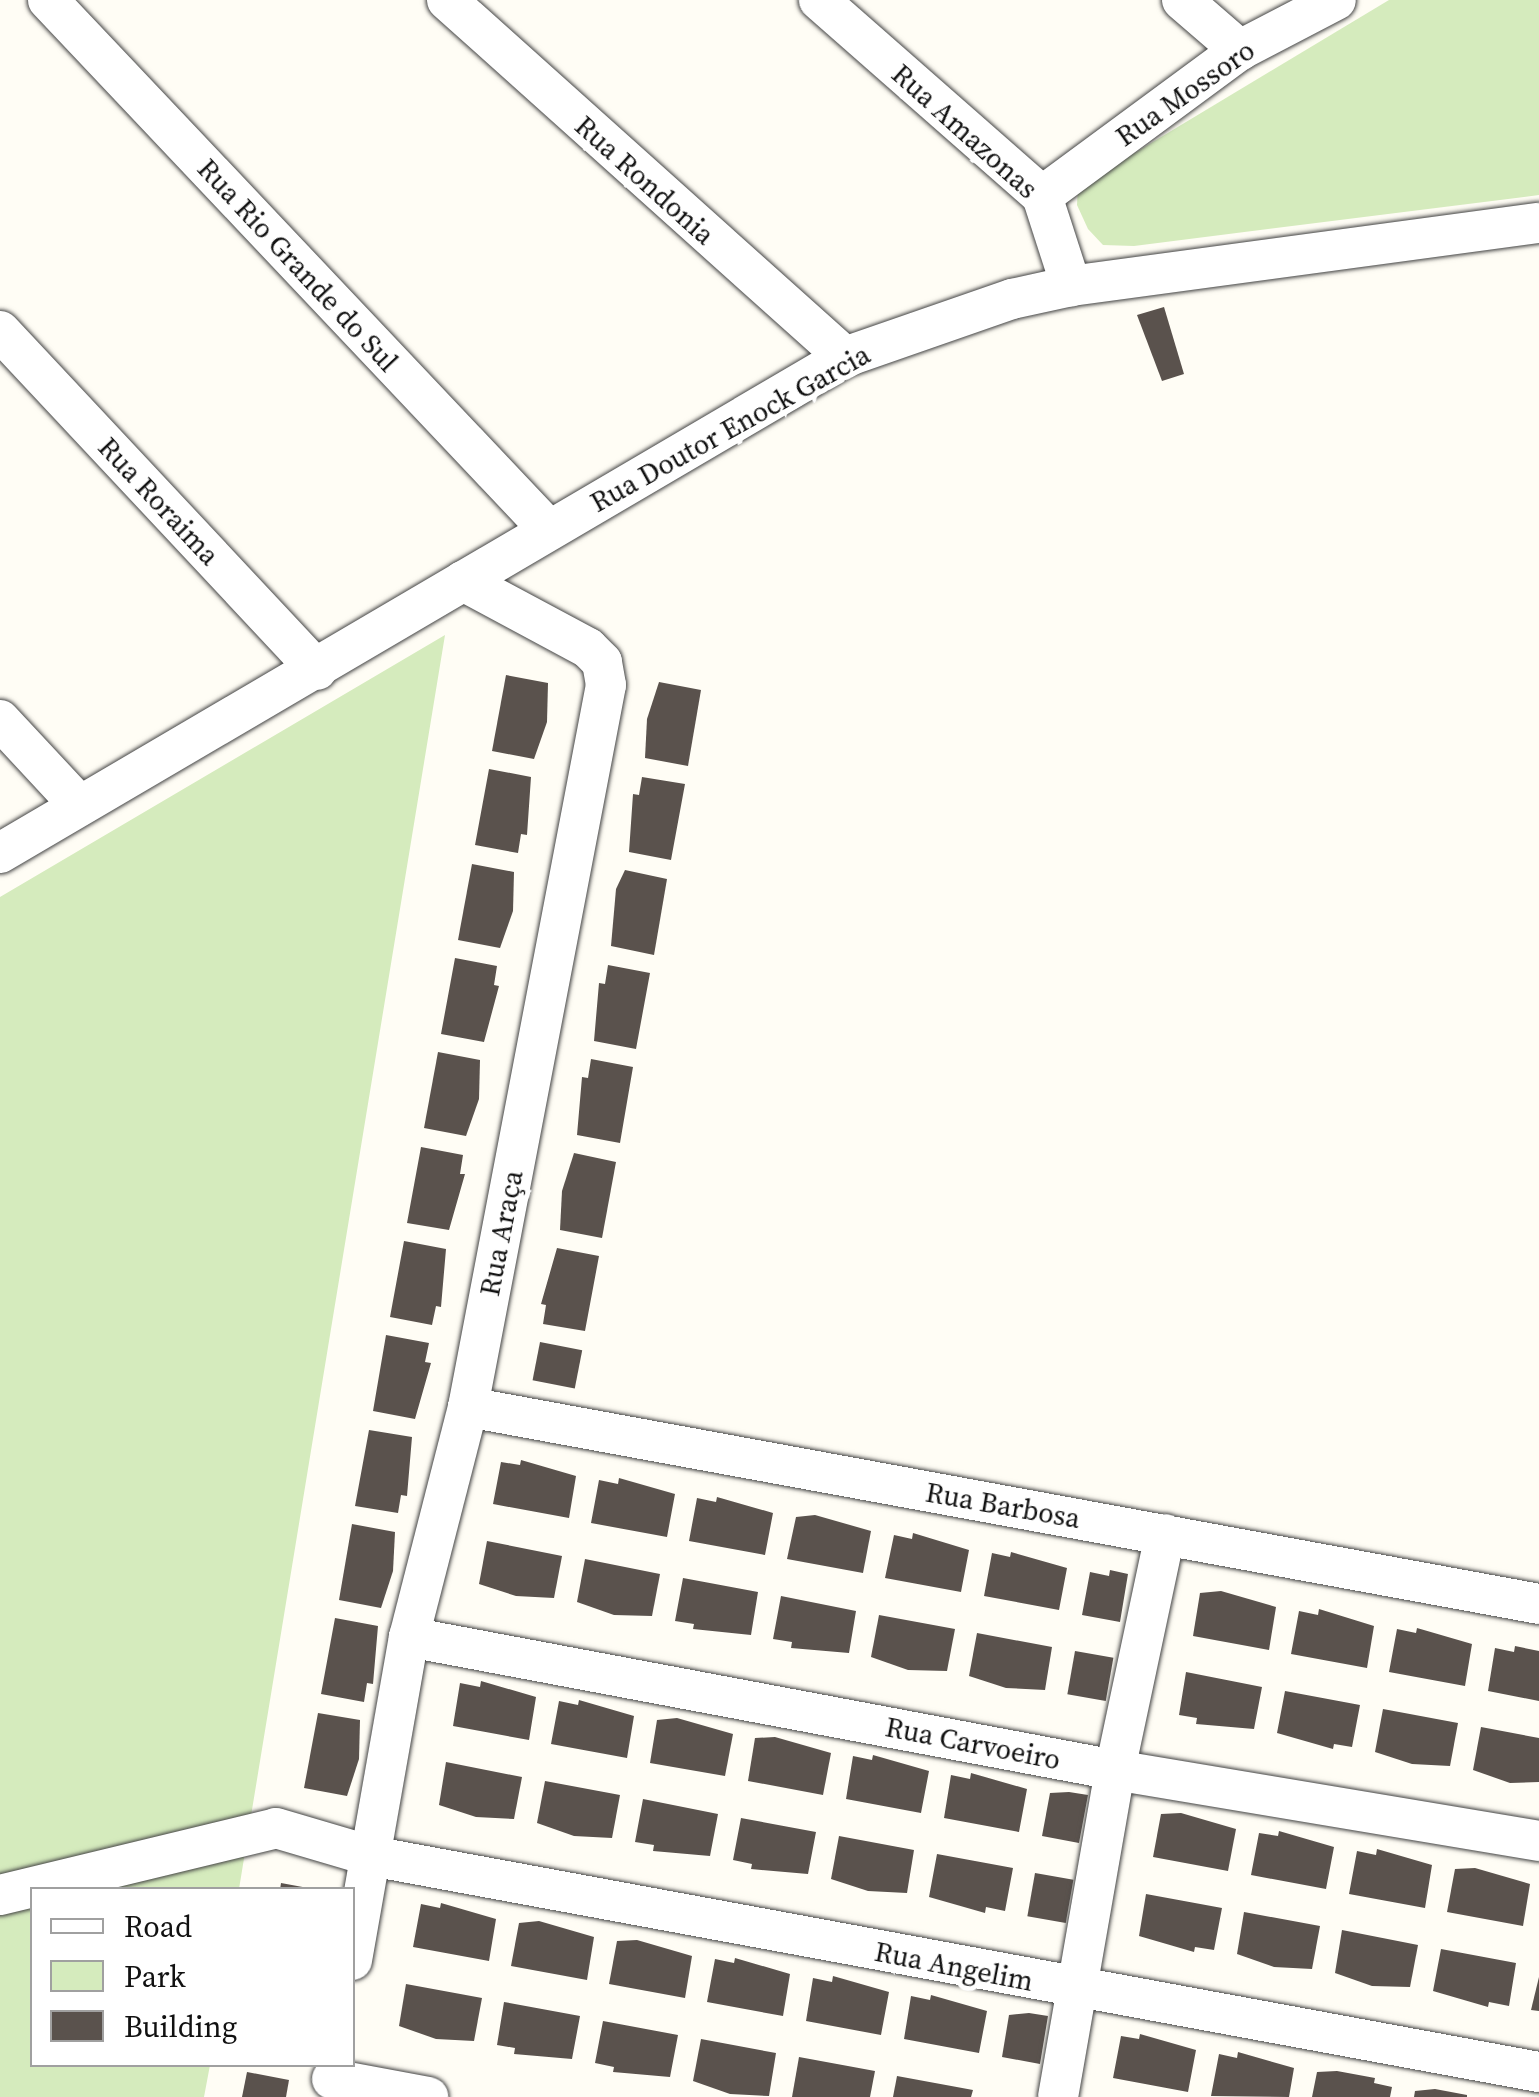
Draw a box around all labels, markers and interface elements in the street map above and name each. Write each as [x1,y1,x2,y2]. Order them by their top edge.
street label: Rua Mossoro [1109,33,1261,153]
street label: Rua Amazonas [885,57,1045,205]
street label: Rua Rondonia [568,109,722,251]
street label: Rua Rio Grande do Sul [191,152,405,378]
street label: Rua Doutor Enock Garcia [584,337,876,519]
street label: Rua Roraima [91,430,227,572]
street label: Rua Araça [472,1167,530,1299]
street label: Rua Barbosa [923,1475,1083,1535]
street label: Rua Carvoeiro [883,1710,1063,1776]
legend [30,1887,355,2067]
text: Road [124,1906,192,1947]
street label: Rua Angelim [872,1934,1036,1998]
text: Park [124,1956,186,1997]
text: Building [124,2006,237,2047]

